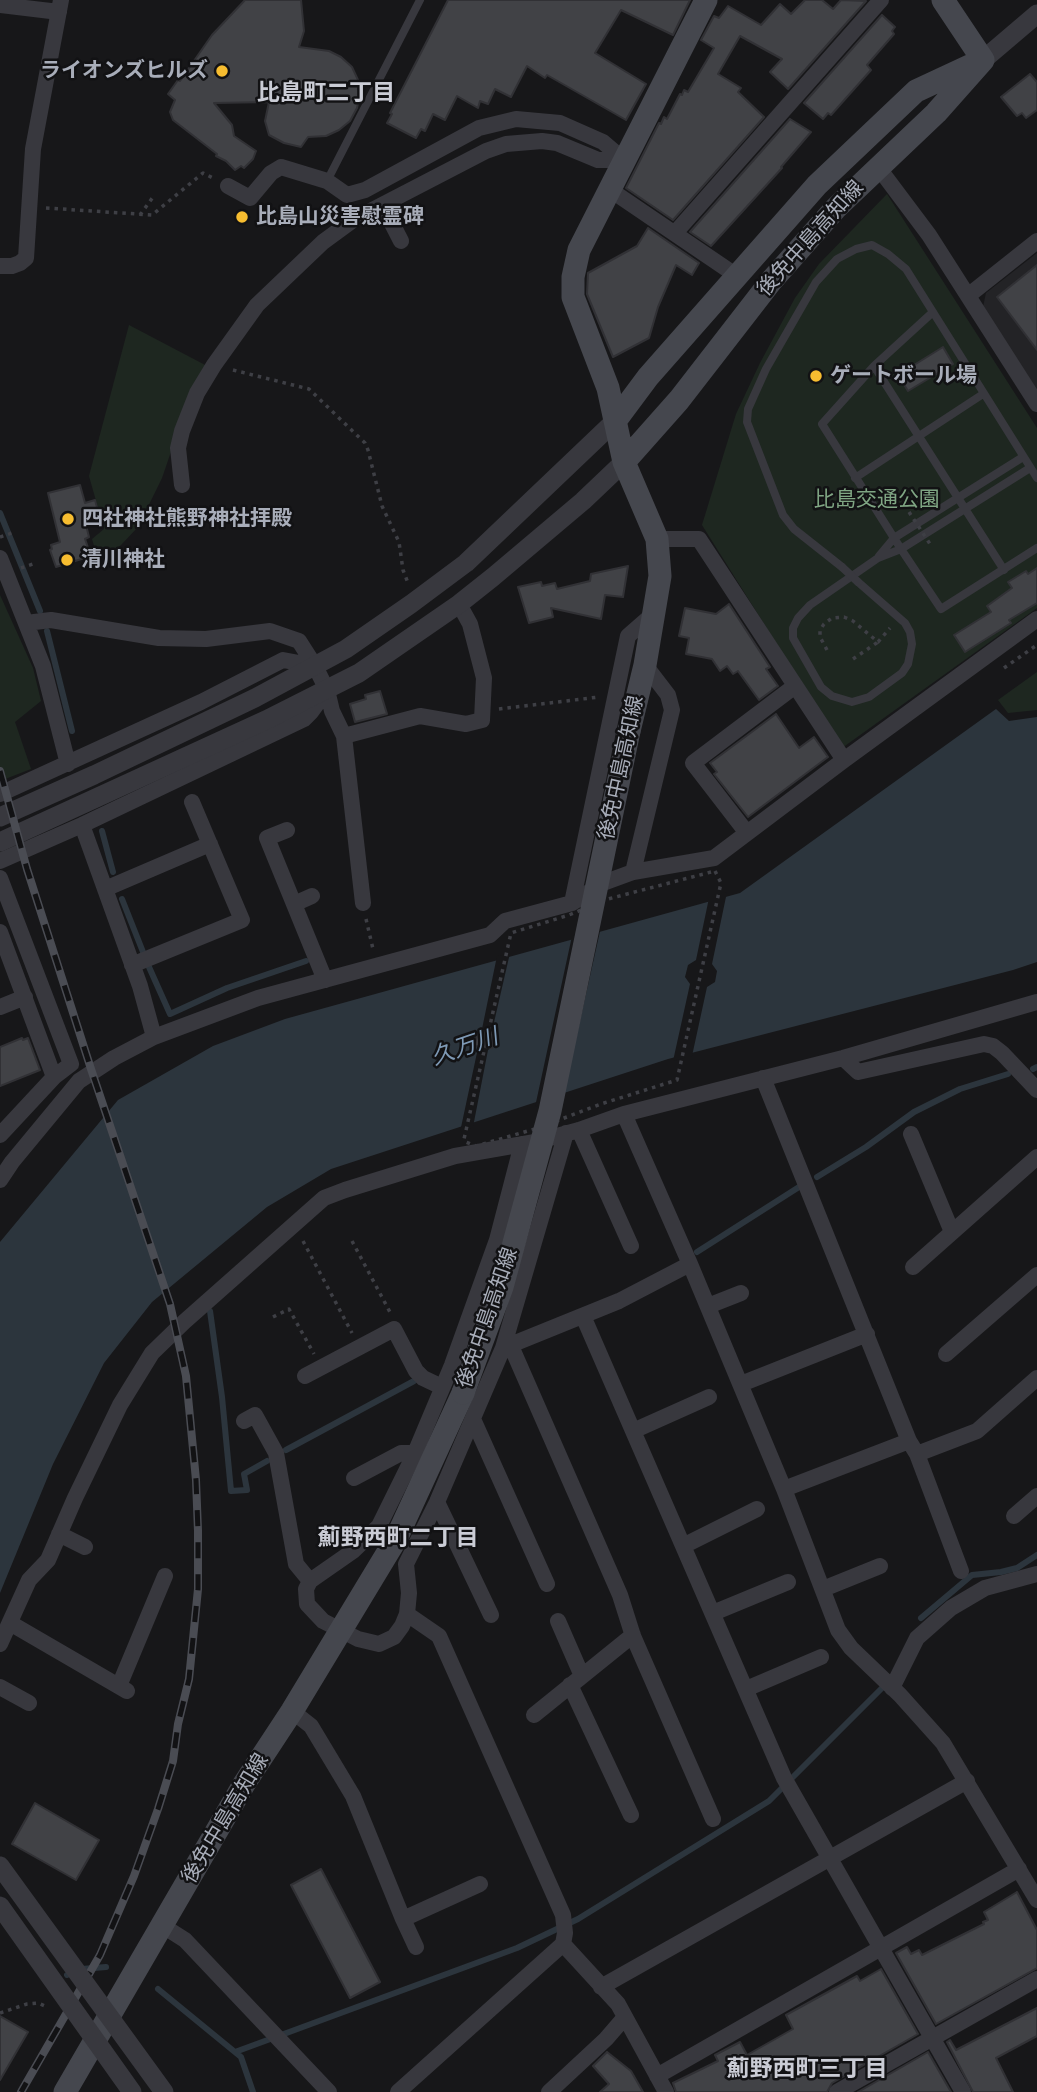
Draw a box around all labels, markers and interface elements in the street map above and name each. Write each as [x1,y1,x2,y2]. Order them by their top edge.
place label: ライオンズヒルズ [40,58,208,84]
marker: ライオンズヒルズ [214,63,230,79]
district label: 比島町二丁目 [257,80,395,108]
street label: 後免中島高知線 [752,176,870,302]
place label: 比島山災害慰霊碑 [256,204,424,230]
marker: 比島山災害慰霊碑 [234,209,250,225]
place label: ゲートボール場 [830,363,977,389]
marker: ゲートボール場 [808,368,824,384]
park label: 比島交通公園 [814,487,940,513]
place label: 四社神社熊野神社拝殿 [82,506,292,532]
marker: 四社神社熊野神社拝殿 [60,511,76,527]
place label: 清川神社 [81,547,165,573]
marker: 清川神社 [59,552,75,568]
street label: 後免中島高知線 [594,693,650,843]
water label: 久万川 [428,1024,502,1072]
street label: 後免中島高知線 [452,1244,524,1392]
district label: 薊野西町二丁目 [318,1525,478,1553]
street label: 後免中島高知線 [177,1750,275,1888]
district label: 薊野西町三丁目 [727,2056,887,2084]

